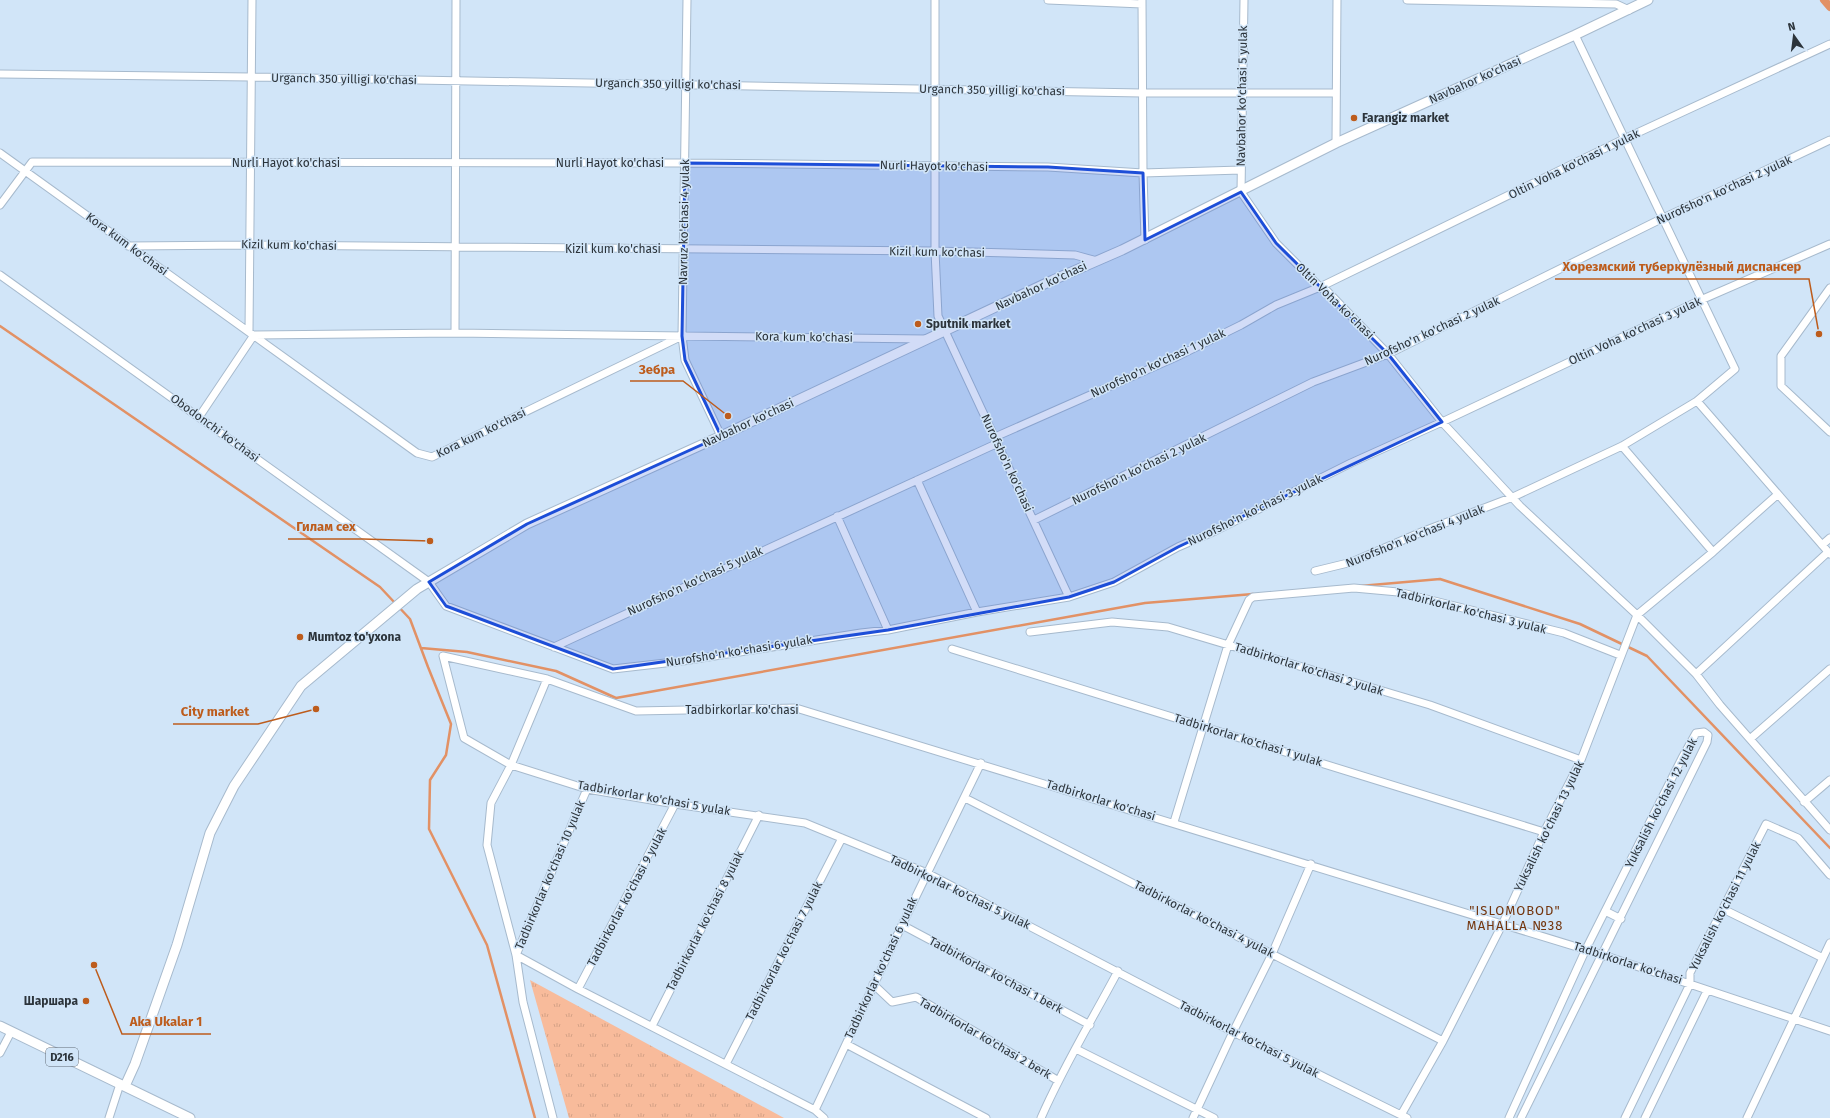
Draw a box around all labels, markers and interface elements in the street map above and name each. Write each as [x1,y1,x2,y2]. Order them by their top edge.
north arrow [1774,16,1814,56]
text: N [1787,20,1797,34]
street label: Navbahor ko'chasi 5 yulak [1234,25,1250,167]
street label: Navbahor ko'chasi [1427,53,1523,107]
street label: Urganch 350 yilligi ko'chasi [271,71,417,87]
street label: Urganch 350 yilligi ko'chasi [595,76,741,92]
street label: Urganch 350 yilligi ko'chasi [919,82,1065,98]
place label: Farangiz market [1362,111,1450,125]
marker: Farangiz market [1349,113,1359,123]
street label: Oltin Voha ko'chasi 1 yulak [1506,126,1643,202]
street label: Nurofsho'n ko'chasi 2 yulak [1654,152,1795,228]
street label: Nurli Hayot ko'chasi [232,156,340,170]
street label: Nurli Hayot ko'chasi [556,156,664,170]
street label: Navruz ko'chasi 4 yulak [676,158,692,285]
street label: Nurli Hayot ko'chasi [880,158,988,174]
street label: Kora kum ko'chasi [83,210,171,278]
street label: Kizil kum ko'chasi [241,237,337,253]
street label: Kizil kum ko'chasi [565,242,661,256]
street label: Kizil kum ko'chasi [889,244,985,260]
callout: Хорезмский туберкулёзный диспансер [1555,254,1809,279]
street label: Navbahor ko'chasi [993,259,1089,313]
text: Хорезмский туберкулёзный диспансер [1562,259,1802,274]
street label: Oltin Voha ko'chasi [1293,260,1377,342]
street label: Nurofsho'n ko'chasi 2 yulak [1362,293,1503,369]
street label: Oltin Voha ko'chasi 3 yulak [1566,294,1704,368]
place label: Sputnik market [926,317,1011,331]
marker: Sputnik market [913,319,923,329]
street label: Nurofsho'n ko'chasi 1 yulak [1088,325,1228,400]
street label: Kora kum ko'chasi [755,329,853,345]
callout: Зебра [630,356,683,381]
text: Зебра [638,362,675,377]
street label: Obodonchi ko'chasi [168,391,262,465]
street label: Navbahor ko'chasi [700,396,796,450]
street label: Kora kum ko'chasi [434,405,528,461]
street label: Nurofsho'n ko'chasi [978,412,1036,514]
street label: Nurofsho'n ko'chasi 2 yulak [1070,430,1209,508]
street label: Nurofsho'n ko'chasi 3 yulak [1186,471,1325,549]
street label: Nurofsho'n ko'chasi 4 yulak [1344,501,1487,570]
callout: Гилам сех [288,514,363,539]
text: Гилам сех [296,519,356,534]
street label: Nurofsho'n ko'chasi 5 yulak [625,543,766,619]
street label: Tadbirkorlar ko'chasi 3 yulak [1394,585,1549,637]
place label: Mumtoz to'yxona [308,630,401,644]
marker: Mumtoz to'yxona [295,632,305,642]
street label: Nurofsho'n ko'chasi 6 yulak [665,632,814,670]
street label: Tadbirkorlar ko'chasi 2 yulak [1233,640,1386,699]
callout: City market [173,699,258,724]
street label: Tadbirkorlar ko'chasi [685,703,799,717]
text: City market [181,704,250,719]
street label: Tadbirkorlar ko'chasi 1 yulak [1172,711,1325,769]
street label: Yuksalish ko'chasi 12 yulak [1622,735,1700,870]
street label: Yuksalish ko'chasi 13 yulak [1511,758,1587,894]
street label: Tadbirkorlar ko'chasi [1045,777,1157,823]
street label: Tadbirkorlar ko'chasi 5 yulak [577,778,732,818]
street label: Tadbirkorlar ko'chasi 10 yulak [512,797,588,952]
street label: Tadbirkorlar ko'chasi 9 yulak [584,824,670,969]
street label: Yuksalish ko'chasi 11 yulak [1686,838,1764,973]
street label: Tadbirkorlar ko'chasi 8 yulak [663,848,747,993]
street label: Tadbirkorlar ko'chasi 5 yulak [887,852,1033,933]
street label: Tadbirkorlar ko'chasi 7 yulak [743,878,826,1023]
street label: Tadbirkorlar ko'chasi 4 yulak [1132,878,1277,961]
street label: Tadbirkorlar ko'chasi 6 yulak [842,894,921,1041]
district label: "ISLOMOBOD" MAHALLA №38 [1467,903,1563,933]
street label: Tadbirkorlar ko'chasi 1 berk [927,934,1066,1017]
street label: Tadbirkorlar ko'chasi [1572,939,1684,987]
place label: Шаршара [24,994,78,1008]
street label: Tadbirkorlar ko'chasi 2 berk [916,994,1054,1082]
marker: Шаршара [81,996,91,1006]
street label: Tadbirkorlar ko'chasi 5 yulak [1177,998,1322,1081]
callout: Aka Ukalar 1 [122,1009,211,1034]
text: Aka Ukalar 1 [129,1014,202,1029]
road number: D216 [46,1048,78,1066]

